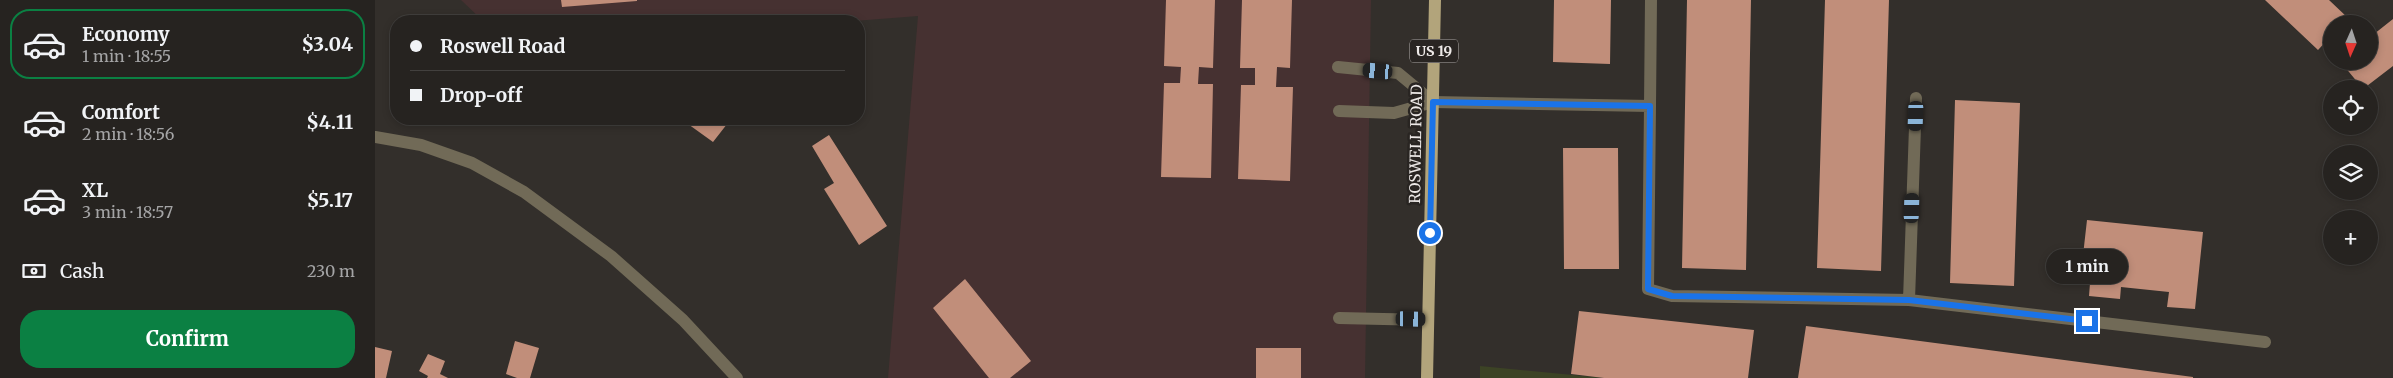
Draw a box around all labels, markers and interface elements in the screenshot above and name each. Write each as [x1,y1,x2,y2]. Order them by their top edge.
north arrow [2323,15,2377,70]
map controls [2323,15,2378,265]
icon: car [22,22,67,67]
text: Economy [82,22,170,46]
text: $3.04 [301,32,353,56]
text: Roswell Road [440,34,565,58]
road number: US 19 [1410,40,1458,62]
text: 1 min · 18:55 [82,46,171,66]
car [1362,62,1393,80]
button: locate [2323,80,2378,135]
text: Drop-off [440,83,522,107]
street label: ROSWELL ROAD [1405,84,1426,204]
icon: car [22,100,67,145]
text: Comfort [82,100,160,124]
car [1907,101,1924,131]
text: $4.11 [306,110,353,134]
text: 2 min · 18:56 [82,124,174,144]
button: layers [2323,145,2378,200]
icon: car [22,178,67,223]
text: XL [82,178,108,202]
text: $5.17 [307,188,353,212]
car [1903,193,1920,223]
text: 3 min · 18:57 [82,202,173,222]
button: + [2323,210,2378,265]
route start [1419,222,1441,244]
callout: 1 min [2046,248,2128,284]
text: 1 min [2065,256,2109,276]
icon: cash [20,257,48,285]
text: Cash [60,259,104,283]
text: 230 m [307,261,355,281]
button: Confirm [20,310,355,368]
route end [2076,310,2098,332]
car [1395,311,1426,327]

